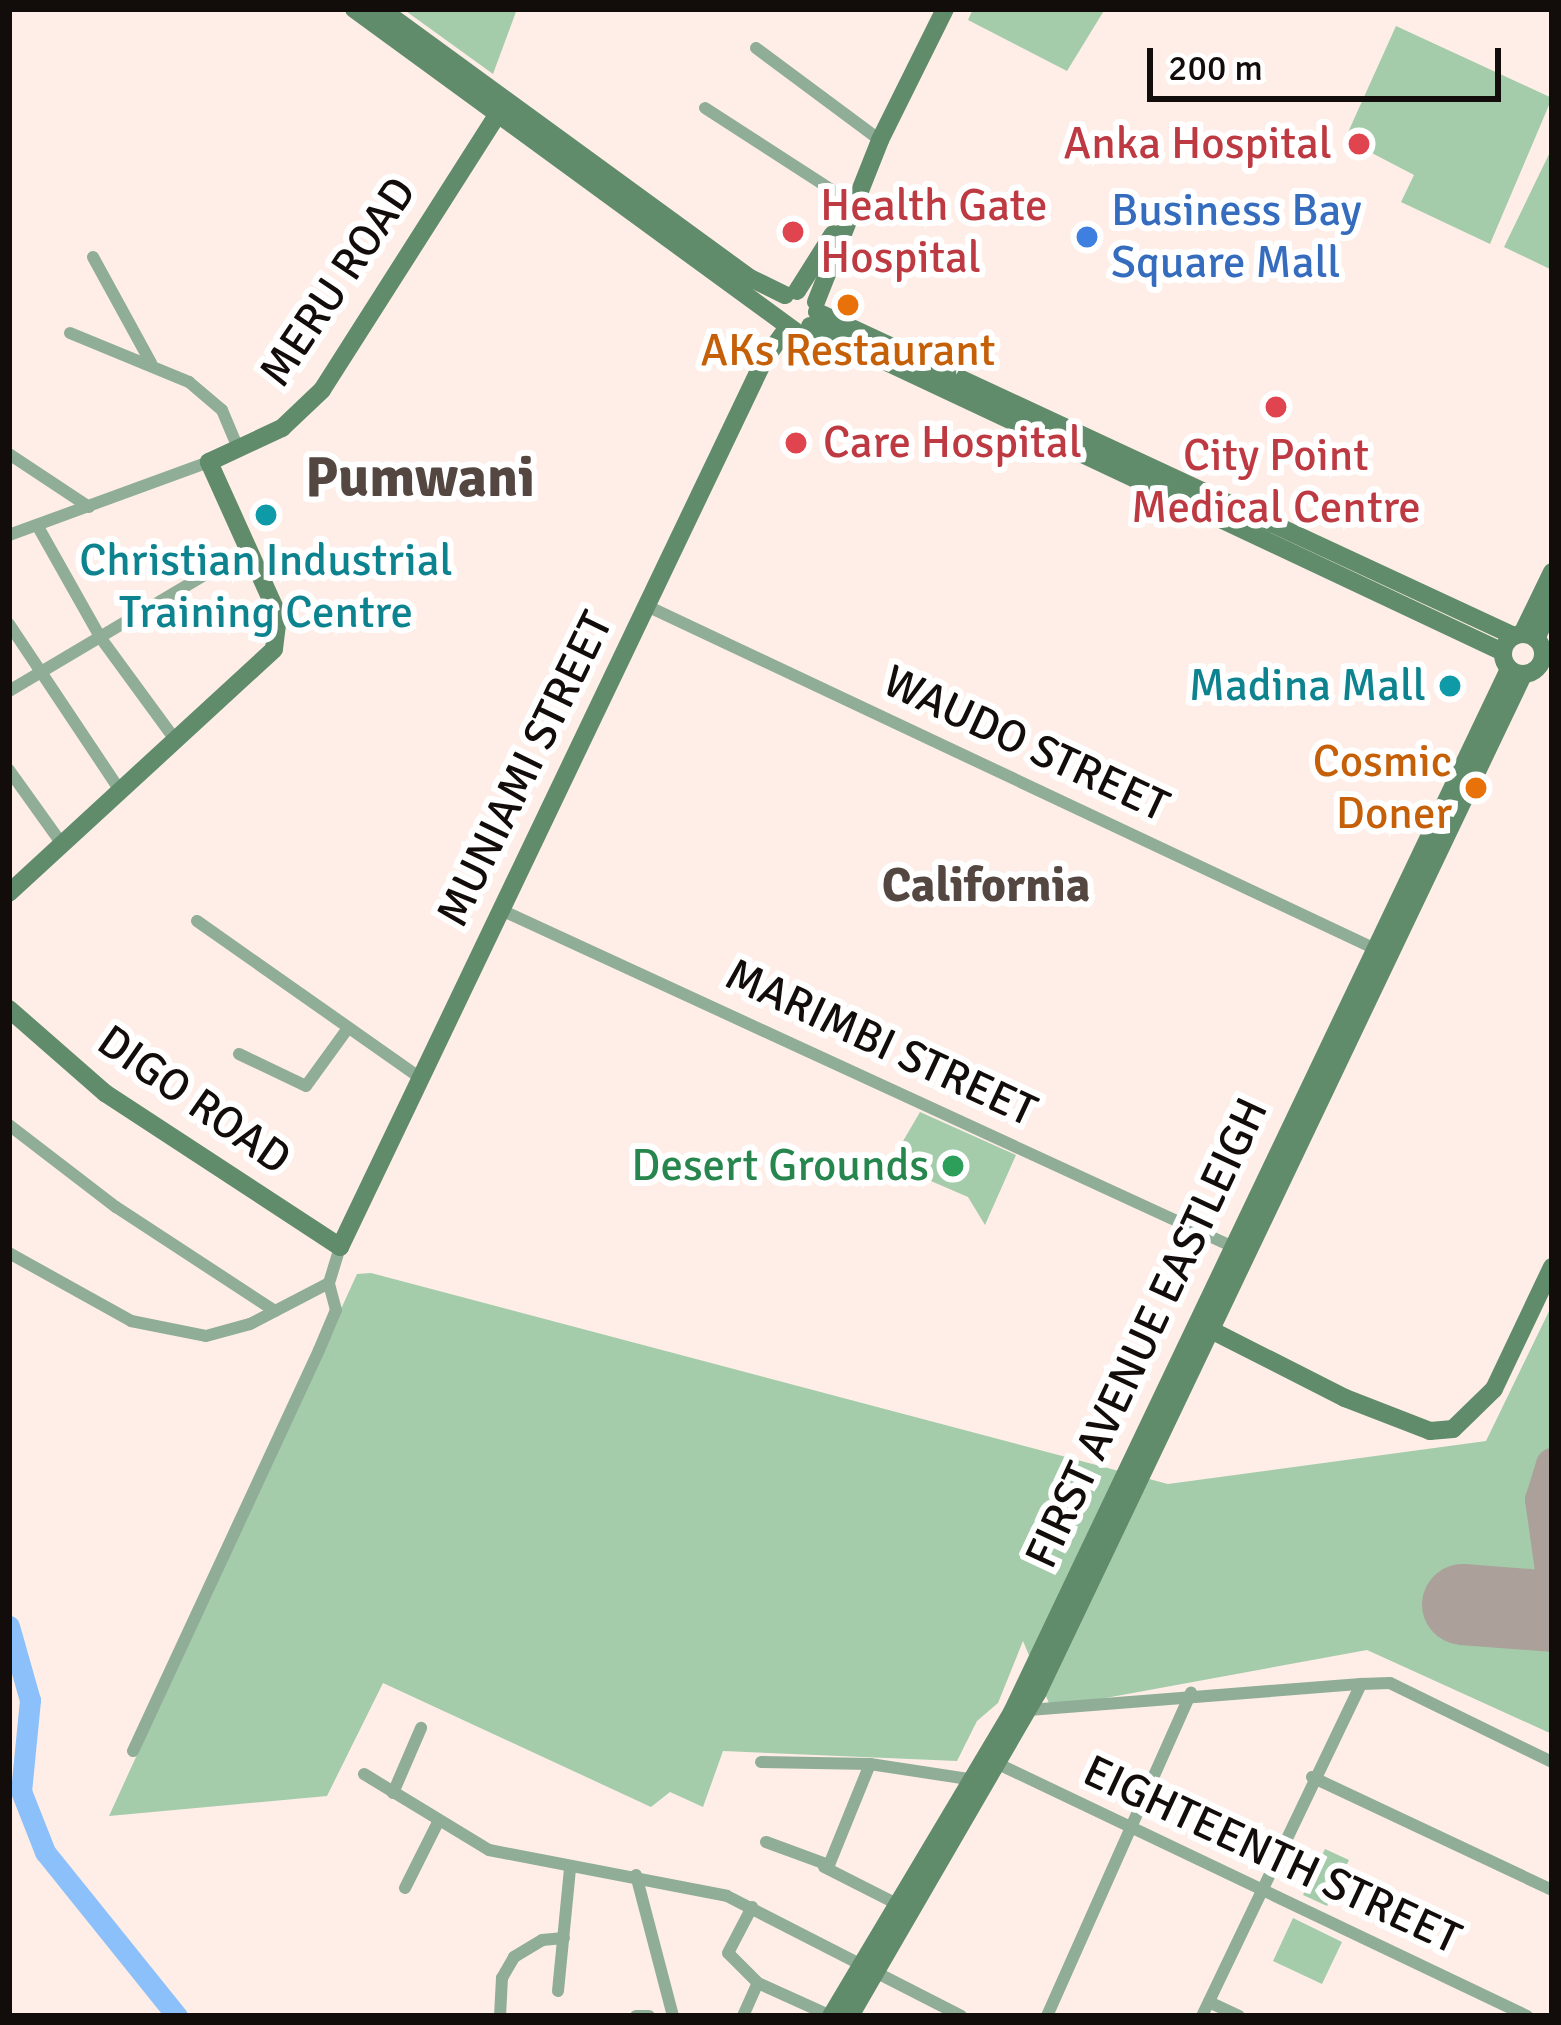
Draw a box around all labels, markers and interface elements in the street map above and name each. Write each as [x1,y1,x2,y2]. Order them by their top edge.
scale bar [1153,24,1507,98]
text: 200 m [1168,46,1263,91]
place label: Anka Hospital [1064,117,1332,171]
marker: Anka Hospital [1343,128,1375,160]
street label: MERU ROAD [248,167,428,397]
place label: Health Gate Hospital [820,179,1047,285]
place label: Business Bay Square Mall [1111,184,1362,290]
marker: Health Gate Hospital [777,216,809,248]
marker: Business Bay Square Mall [1074,224,1100,250]
marker: AKs Restaurant [835,292,861,318]
place label: AKs Restaurant [700,324,996,378]
marker: City Point Medical Centre [1260,391,1292,423]
place label: Care Hospital [823,416,1082,470]
marker: Care Hospital [780,427,812,459]
place label: City Point Medical Centre [1131,429,1421,535]
district label: Pumwani [305,444,535,512]
marker: Christian Industrial Training Centre [253,502,279,528]
place label: Christian Industrial Training Centre [79,534,453,640]
street label: MUNIAMI STREET [426,603,624,935]
street label: WAUDO STREET [875,654,1177,834]
place label: Madina Mall [1189,659,1426,713]
marker: Madina Mall [1437,673,1463,699]
place label: Cosmic Doner [1313,735,1452,841]
marker: Cosmic Doner [1463,775,1489,801]
district label: California [882,857,1090,915]
street label: MARIMBI STREET [717,947,1045,1139]
street label: DIGO ROAD [87,1014,301,1186]
street label: FIRST AVENUE EASTLEIGH [1014,1090,1280,1576]
place label: Desert Grounds [631,1139,929,1193]
marker: Desert Grounds [940,1153,966,1179]
street label: EIGHTEENTH STREET [1075,1744,1469,1966]

